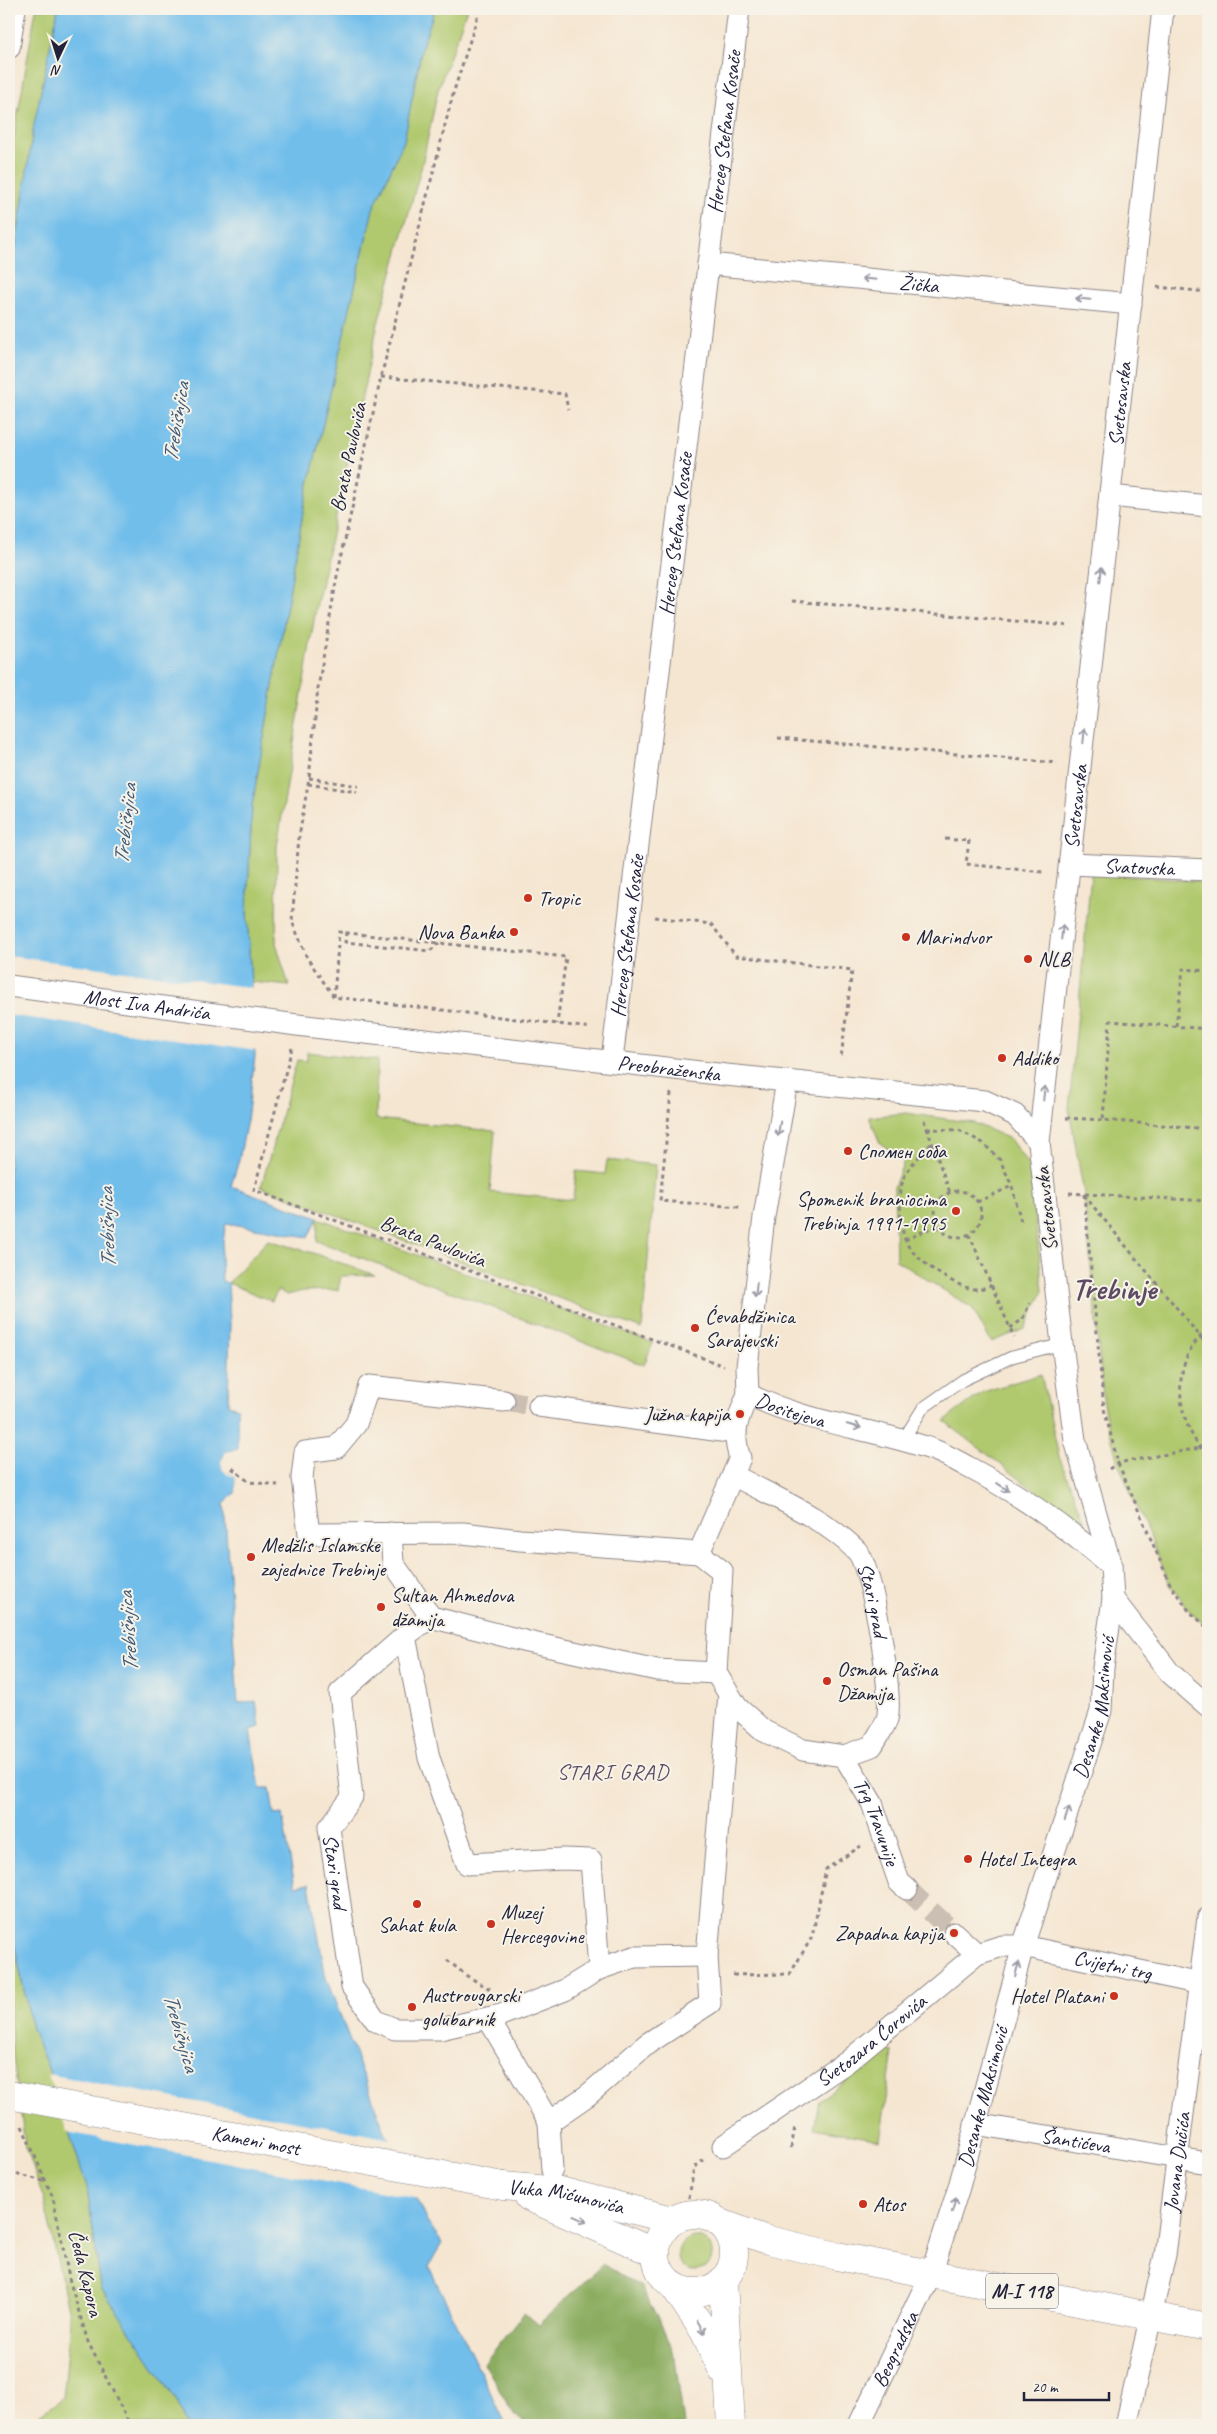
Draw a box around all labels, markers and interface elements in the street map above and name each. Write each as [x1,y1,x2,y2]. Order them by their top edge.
north arrow [32,32,82,82]
street label: Herceg Stefana Kosače [701,47,747,214]
text: N [50,62,62,79]
street label: Žička [898,269,942,299]
one-way arrow [861,274,877,284]
one-way arrow [1075,294,1091,304]
street label: Svetosavska [1102,359,1137,447]
water label: Trebišnjica [156,378,196,464]
street label: Brata Pavlovića [324,398,373,514]
street label: Herceg Stefana Kosače [653,449,699,616]
one-way arrow [1097,566,1106,582]
one-way arrow [1079,728,1089,744]
street label: Svetosavska [1058,762,1093,850]
water label: Trebišnjica [107,781,143,865]
street label: Herceg Stefana Kosače [604,851,650,1019]
street label: Svatovska [1103,852,1177,882]
place label: Tropic [538,885,582,911]
marker: Tropic [522,892,534,904]
place label: Nova Banka [418,919,506,945]
place label: Marindvor [916,924,993,950]
one-way arrow [1057,924,1067,940]
marker: Nova Banka [508,926,520,938]
marker: Marindvor [900,931,912,943]
place label: NLB [1038,946,1072,972]
marker: NLB [1022,953,1034,965]
street label: Most Iva Andrića [82,983,213,1026]
place label: Addiko [1012,1045,1061,1071]
street label: Preobraženska [616,1049,723,1087]
marker: Addiko [996,1052,1008,1064]
one-way arrow [1039,1086,1049,1102]
one-way arrow [773,1121,783,1137]
place label: Спомен соба [858,1138,948,1164]
marker: Спомен соба [842,1145,854,1157]
street label: Svetosavska [1028,1164,1063,1252]
water label: Trebišnjica [92,1185,122,1268]
place label: Spomenik braniocima Trebinja 1991-1995 [797,1186,948,1236]
marker: Spomenik braniocima Trebinja 1991-1995 [950,1205,962,1217]
street label: Brata Pavlovića [377,1209,491,1274]
district label: Trebinje [1072,1269,1159,1308]
one-way arrow [751,1282,761,1298]
place label: Ćevabdžinica Sarajevski [705,1303,797,1353]
marker: Ćevabdžinica Sarajevski [689,1322,701,1334]
street label: Dositejeva [751,1386,829,1434]
place label: Južna kapija [643,1401,732,1427]
marker: Južna kapija [734,1408,746,1420]
one-way arrow [845,1422,861,1431]
one-way arrow [996,1482,1010,1492]
place label: Medžlis Islamske zajednice Trebinje [261,1532,388,1582]
marker: Medžlis Islamske zajednice Trebinje [245,1551,257,1563]
street label: Stari grad [851,1559,894,1643]
place label: Sultan Ahmedova džamija [391,1582,515,1632]
water label: Trebišnjica [111,1589,145,1673]
marker: Sultan Ahmedova džamija [375,1601,387,1613]
street label: Desanke Maksimović [1067,1632,1121,1782]
place label: Osman Pašina Džamija [837,1656,939,1706]
marker: Osman Pašina Džamija [821,1675,833,1687]
district label: STARI GRAD [557,1758,670,1786]
street label: Trg Travunije [847,1773,906,1871]
one-way arrow [1063,1807,1072,1823]
street label: Stari grad [317,1833,354,1915]
place label: Hotel Integra [978,1846,1077,1872]
marker: Hotel Integra [962,1853,974,1865]
marker: Sahat kula [411,1898,423,1910]
place label: Muzej Hercegovine [501,1899,585,1949]
place label: Sahat kula [378,1912,458,1938]
marker: Muzej Hercegovine [485,1918,497,1930]
place label: Zapadna kapija [835,1920,946,1946]
marker: Zapadna kapija [948,1927,960,1939]
street label: Cvijetni trg [1072,1944,1156,1986]
one-way arrow [1013,1961,1023,1977]
place label: Austrougarski golubarnik [422,1982,523,2032]
place label: Hotel Platani [1011,1983,1107,2009]
street label: Svetozara Ćorovića [811,1987,933,2092]
water label: Trebišnjica [157,1990,206,2077]
marker: Hotel Platani [1108,1990,1120,2002]
marker: Austrougarski golubarnik [406,2001,418,2013]
street label: Desanke Maksimović [952,2021,1015,2170]
street label: Jovana Dučića [1157,2109,1196,2215]
street label: Kameni most [210,2120,304,2162]
street label: Šantićeva [1039,2122,1114,2160]
street label: Vuka Mićunovića [507,2174,628,2220]
place label: Atos [873,2191,907,2217]
one-way arrow [949,2197,959,2213]
marker: Atos [857,2198,869,2210]
one-way arrow [572,2214,587,2224]
street label: Čeda Kapora [63,2227,110,2320]
road number: M-I 118 [986,2274,1058,2308]
street label: Beogradska [866,2305,925,2391]
one-way arrow [696,2319,706,2333]
scale bar [1024,2369,1110,2401]
text: 20 m [1032,2378,1059,2397]

